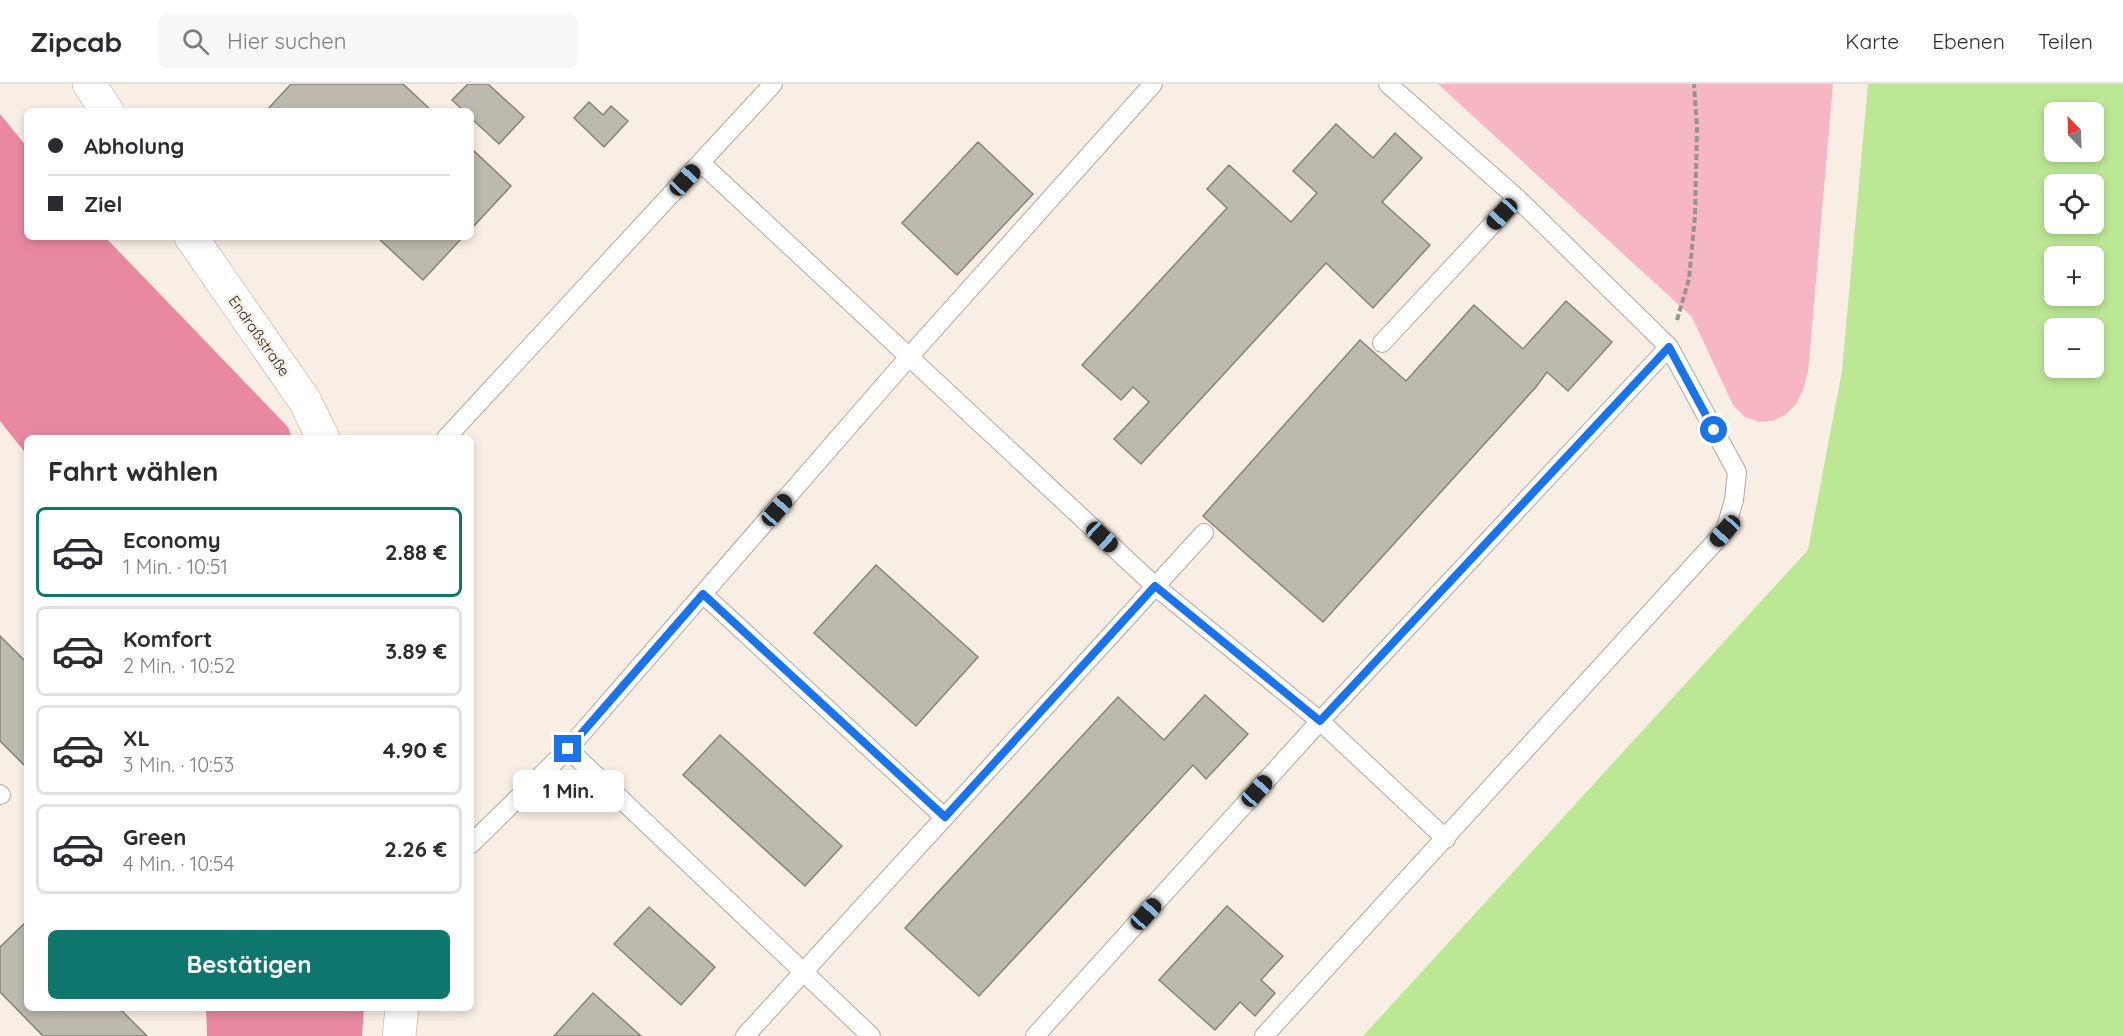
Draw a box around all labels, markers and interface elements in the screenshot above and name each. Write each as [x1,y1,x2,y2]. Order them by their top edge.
search box [158,14,578,68]
text: Zipcab [30,24,122,59]
icon: search [179,25,212,58]
text: Hier suchen [227,27,346,55]
text: Karte [1845,28,1899,54]
text: Ebenen [1932,28,2005,54]
text: Teilen [2038,28,2093,54]
north arrow [2044,102,2104,162]
map controls [2044,102,2104,378]
text: Abholung [84,132,184,160]
car [666,161,704,199]
button: locate [2044,174,2104,234]
text: Ziel [84,190,122,218]
car [1483,195,1521,233]
button: + [2044,246,2104,306]
street label: Endraßstraße [225,292,294,380]
button: − [2044,318,2104,378]
route start [1700,416,1727,443]
text: Fahrt wählen [48,454,218,488]
car [758,491,796,529]
car [1706,512,1744,550]
car [1083,518,1121,556]
icon: car [51,525,105,579]
text: Economy [123,526,221,554]
text: 2.88 € [385,538,447,566]
text: 1 Min. · 10:51 [123,554,228,579]
icon: car [51,624,105,678]
text: Komfort [123,625,212,653]
text: 3.89 € [385,637,447,665]
text: 2 Min. · 10:52 [123,653,235,678]
icon: car [51,723,105,777]
text: XL [123,724,150,752]
route end [554,735,581,762]
text: 4.90 € [383,736,447,764]
text: 3 Min. · 10:53 [123,752,234,777]
callout: 1 Min. [512,770,624,812]
car [1238,772,1276,810]
text: 1 Min. [543,778,594,803]
icon: car [51,822,105,876]
text: Green [123,823,186,851]
text: 2.26 € [384,835,447,863]
text: 4 Min. · 10:54 [123,851,234,876]
car [1127,895,1165,933]
button: Bestätigen [48,930,450,999]

